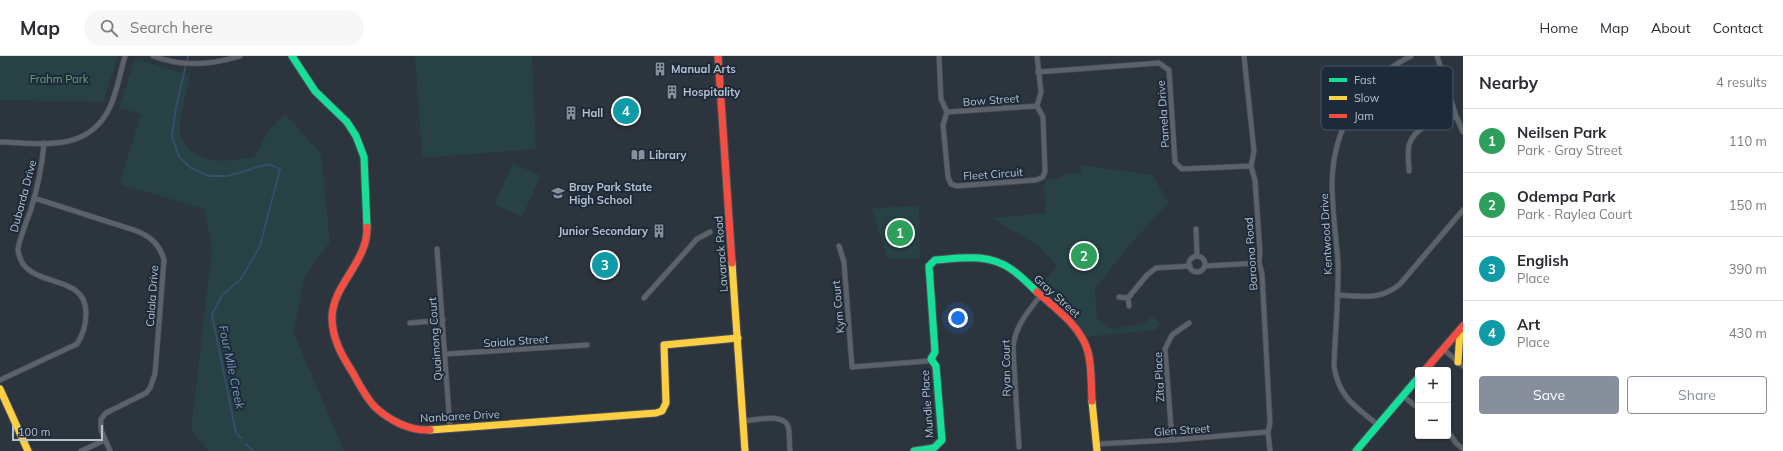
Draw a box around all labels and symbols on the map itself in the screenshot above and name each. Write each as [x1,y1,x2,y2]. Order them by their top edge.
building icon: Manual Arts [652,61,668,77]
place label: Manual Arts [671,62,736,76]
legend [1321,66,1453,130]
park label: Frahm Park [30,72,89,86]
text: Fast [1354,73,1376,87]
street label: Pamela Drive [1154,80,1172,148]
building icon: Hospitality [664,84,680,100]
place label: Hospitality [683,85,740,99]
street label: Bow Street [962,91,1020,109]
text: Slow [1354,91,1380,105]
pin: 4 [613,96,639,126]
building icon: Hall [563,105,579,121]
place label: Hall [582,106,603,120]
text: Jam [1354,109,1374,123]
library icon: Library [630,147,646,163]
place label: Library [649,148,687,162]
street label: Dubarda Drive [7,158,39,234]
street label: Fleet Circuit [963,165,1023,183]
place label: Bray Park State High School [569,180,652,207]
school or university icon: Bray Park State High School [550,185,566,201]
street label: Kentwood Drive [1317,193,1335,275]
street label: Lavarack Road [711,215,731,293]
street label: Baroona Road [1241,217,1261,291]
pin: 1 [887,218,913,248]
building icon: Junior Secondary [651,223,667,239]
place label: Junior Secondary [558,224,648,238]
pin: 2 [1071,241,1097,271]
pin: 3 [592,250,618,280]
street label: Calala Drive [143,265,161,327]
street label: Gray Street [1031,272,1083,321]
street label: Kym Court [829,280,847,334]
street label: Quaimong Court [425,297,445,381]
your location [948,308,968,328]
water label: Four Mile Creek [216,324,248,411]
street label: Saiala Street [483,332,549,350]
street label: Ryan Court [998,339,1013,397]
street label: Zita Place [1151,352,1167,402]
street label: Mundie Place [918,370,936,438]
street label: Nanbaree Drive [420,407,500,425]
street label: Glen Street [1153,421,1211,439]
scale bar [12,423,103,442]

